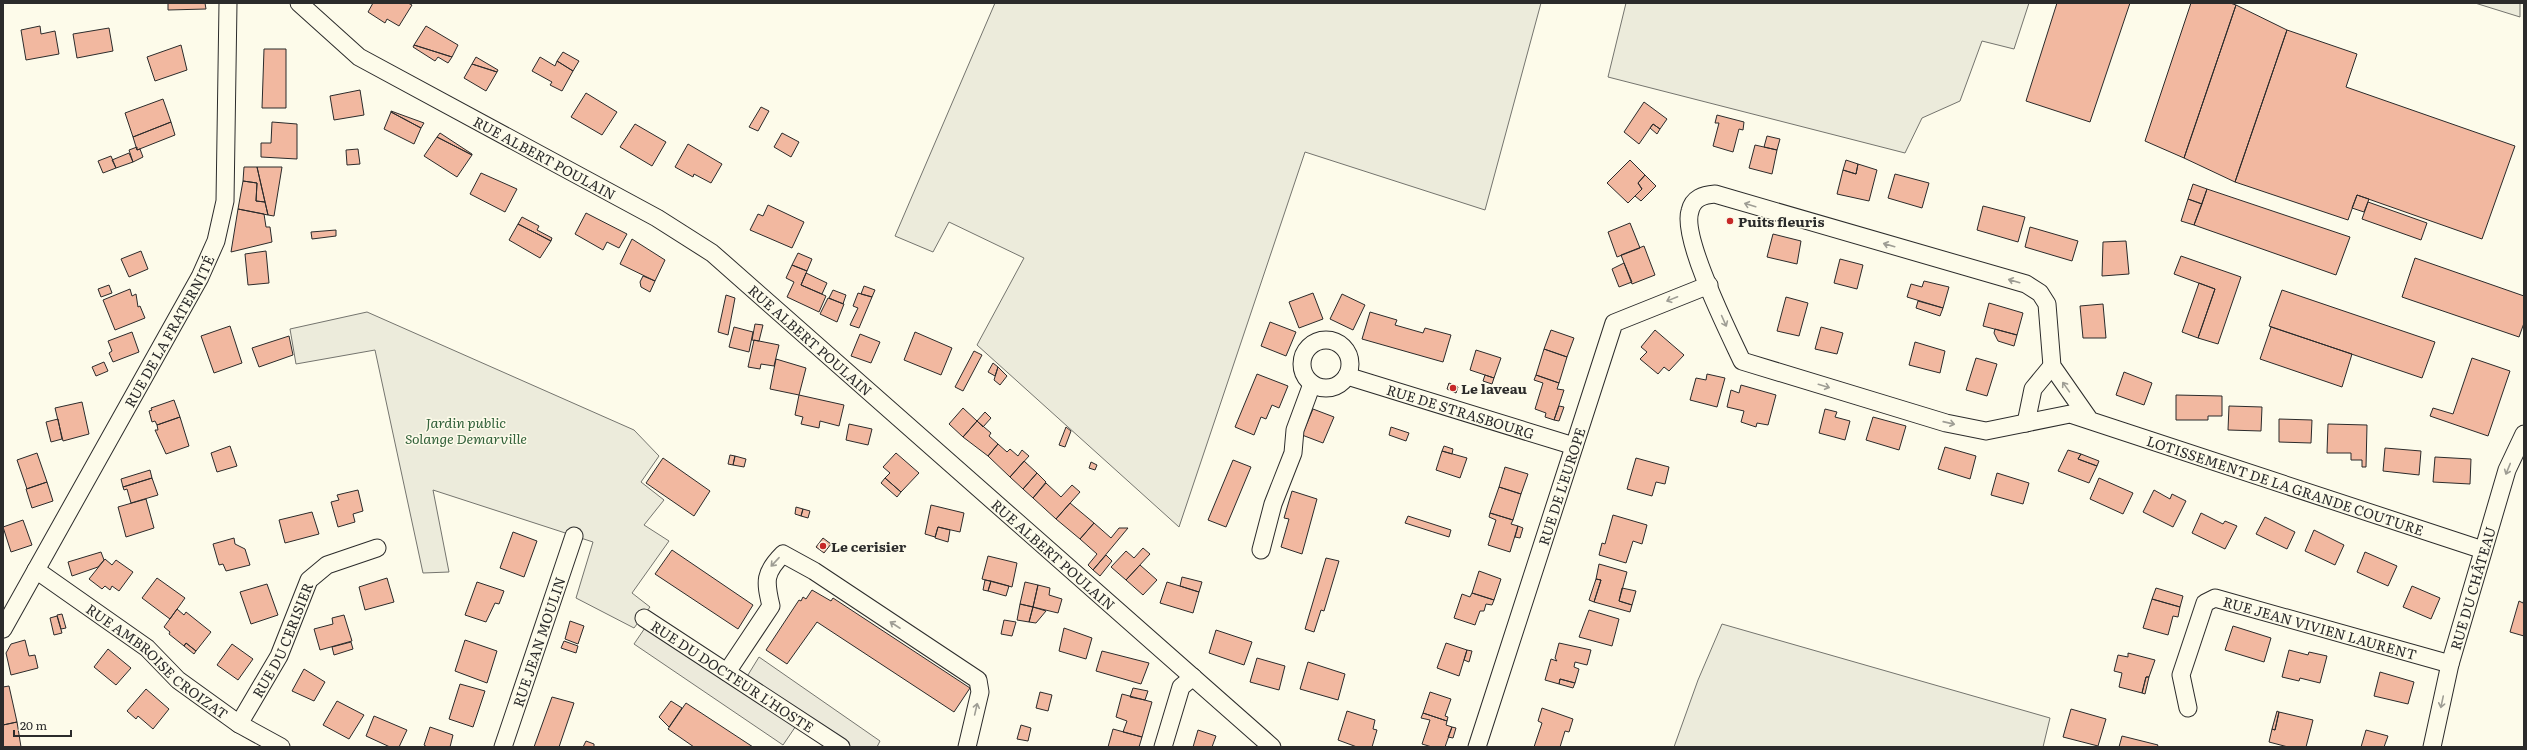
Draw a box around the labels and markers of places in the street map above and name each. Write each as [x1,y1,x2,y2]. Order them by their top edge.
place label: Puits fleuris [1738,211,1824,231]
marker: Puits fleuris [1725,216,1735,226]
place label: Le laveau [1461,378,1527,398]
marker: Le laveau [1448,383,1458,393]
place label: Le cerisier [831,536,907,556]
marker: Le cerisier [818,541,828,551]

